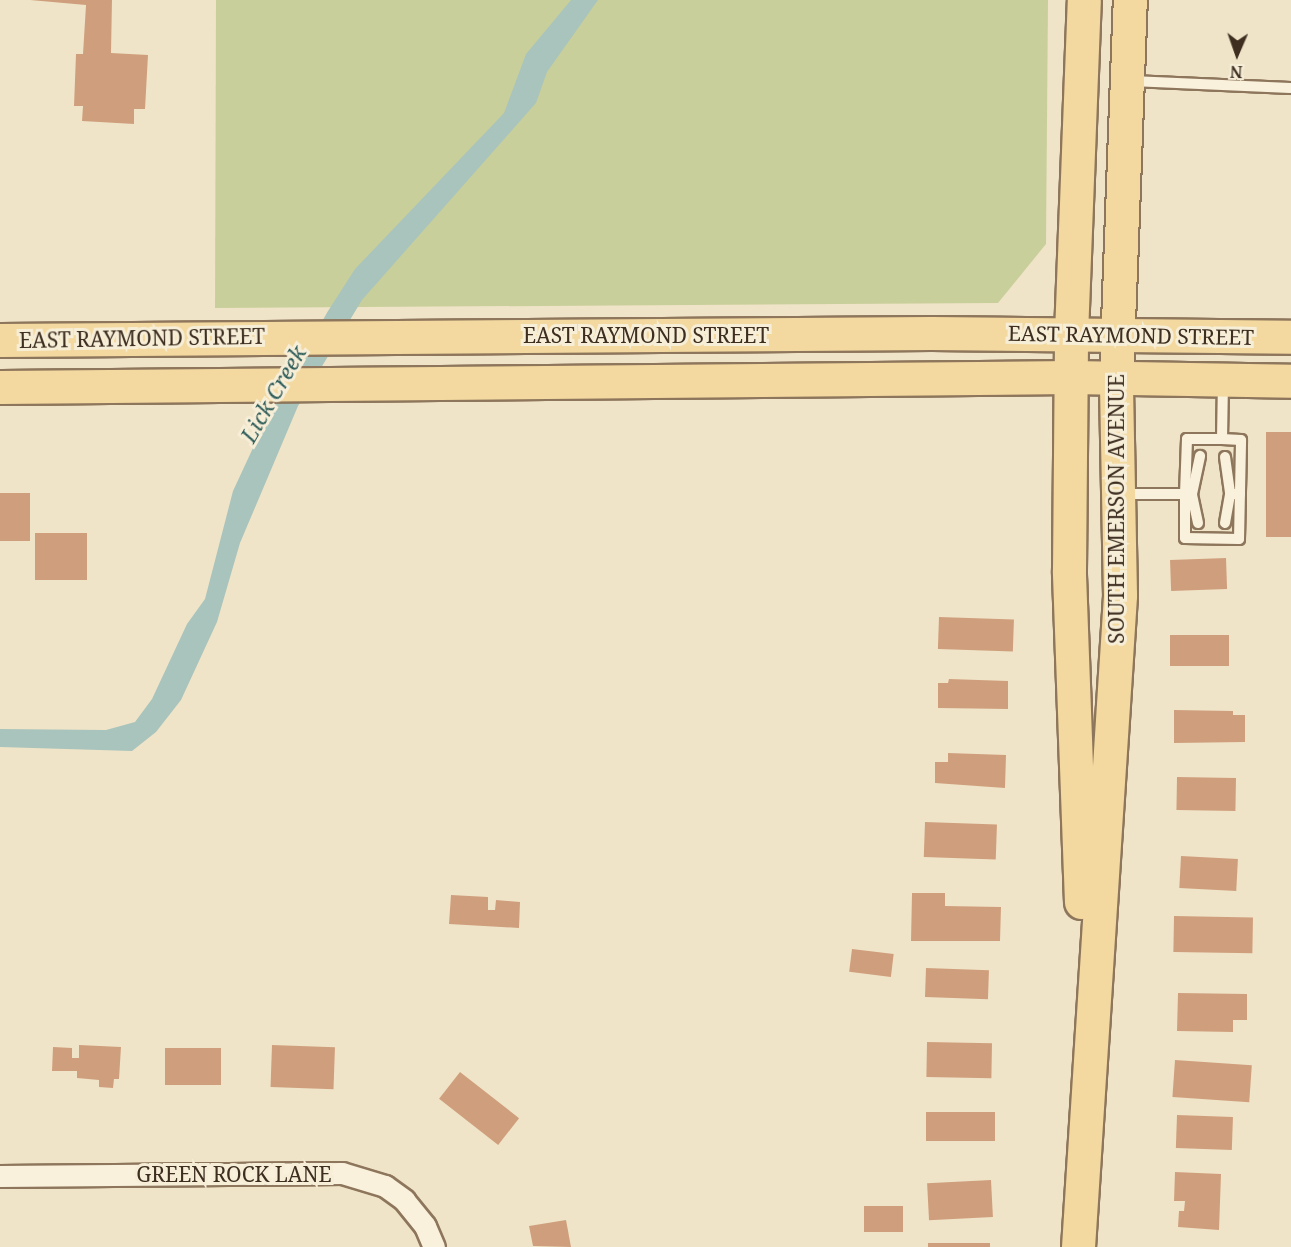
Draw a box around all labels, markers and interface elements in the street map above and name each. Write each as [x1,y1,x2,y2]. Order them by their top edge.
north arrow [1207,24,1267,84]
text: N [1230,61,1243,83]
street label: EAST RAYMOND STREET [1008,320,1254,350]
street label: EAST RAYMOND STREET [523,322,769,348]
street label: EAST RAYMOND STREET [19,323,265,353]
water label: Lick Creek [235,341,311,447]
street label: SOUTH EMERSON AVENUE [1103,374,1129,644]
street label: GREEN ROCK LANE [136,1161,332,1187]

